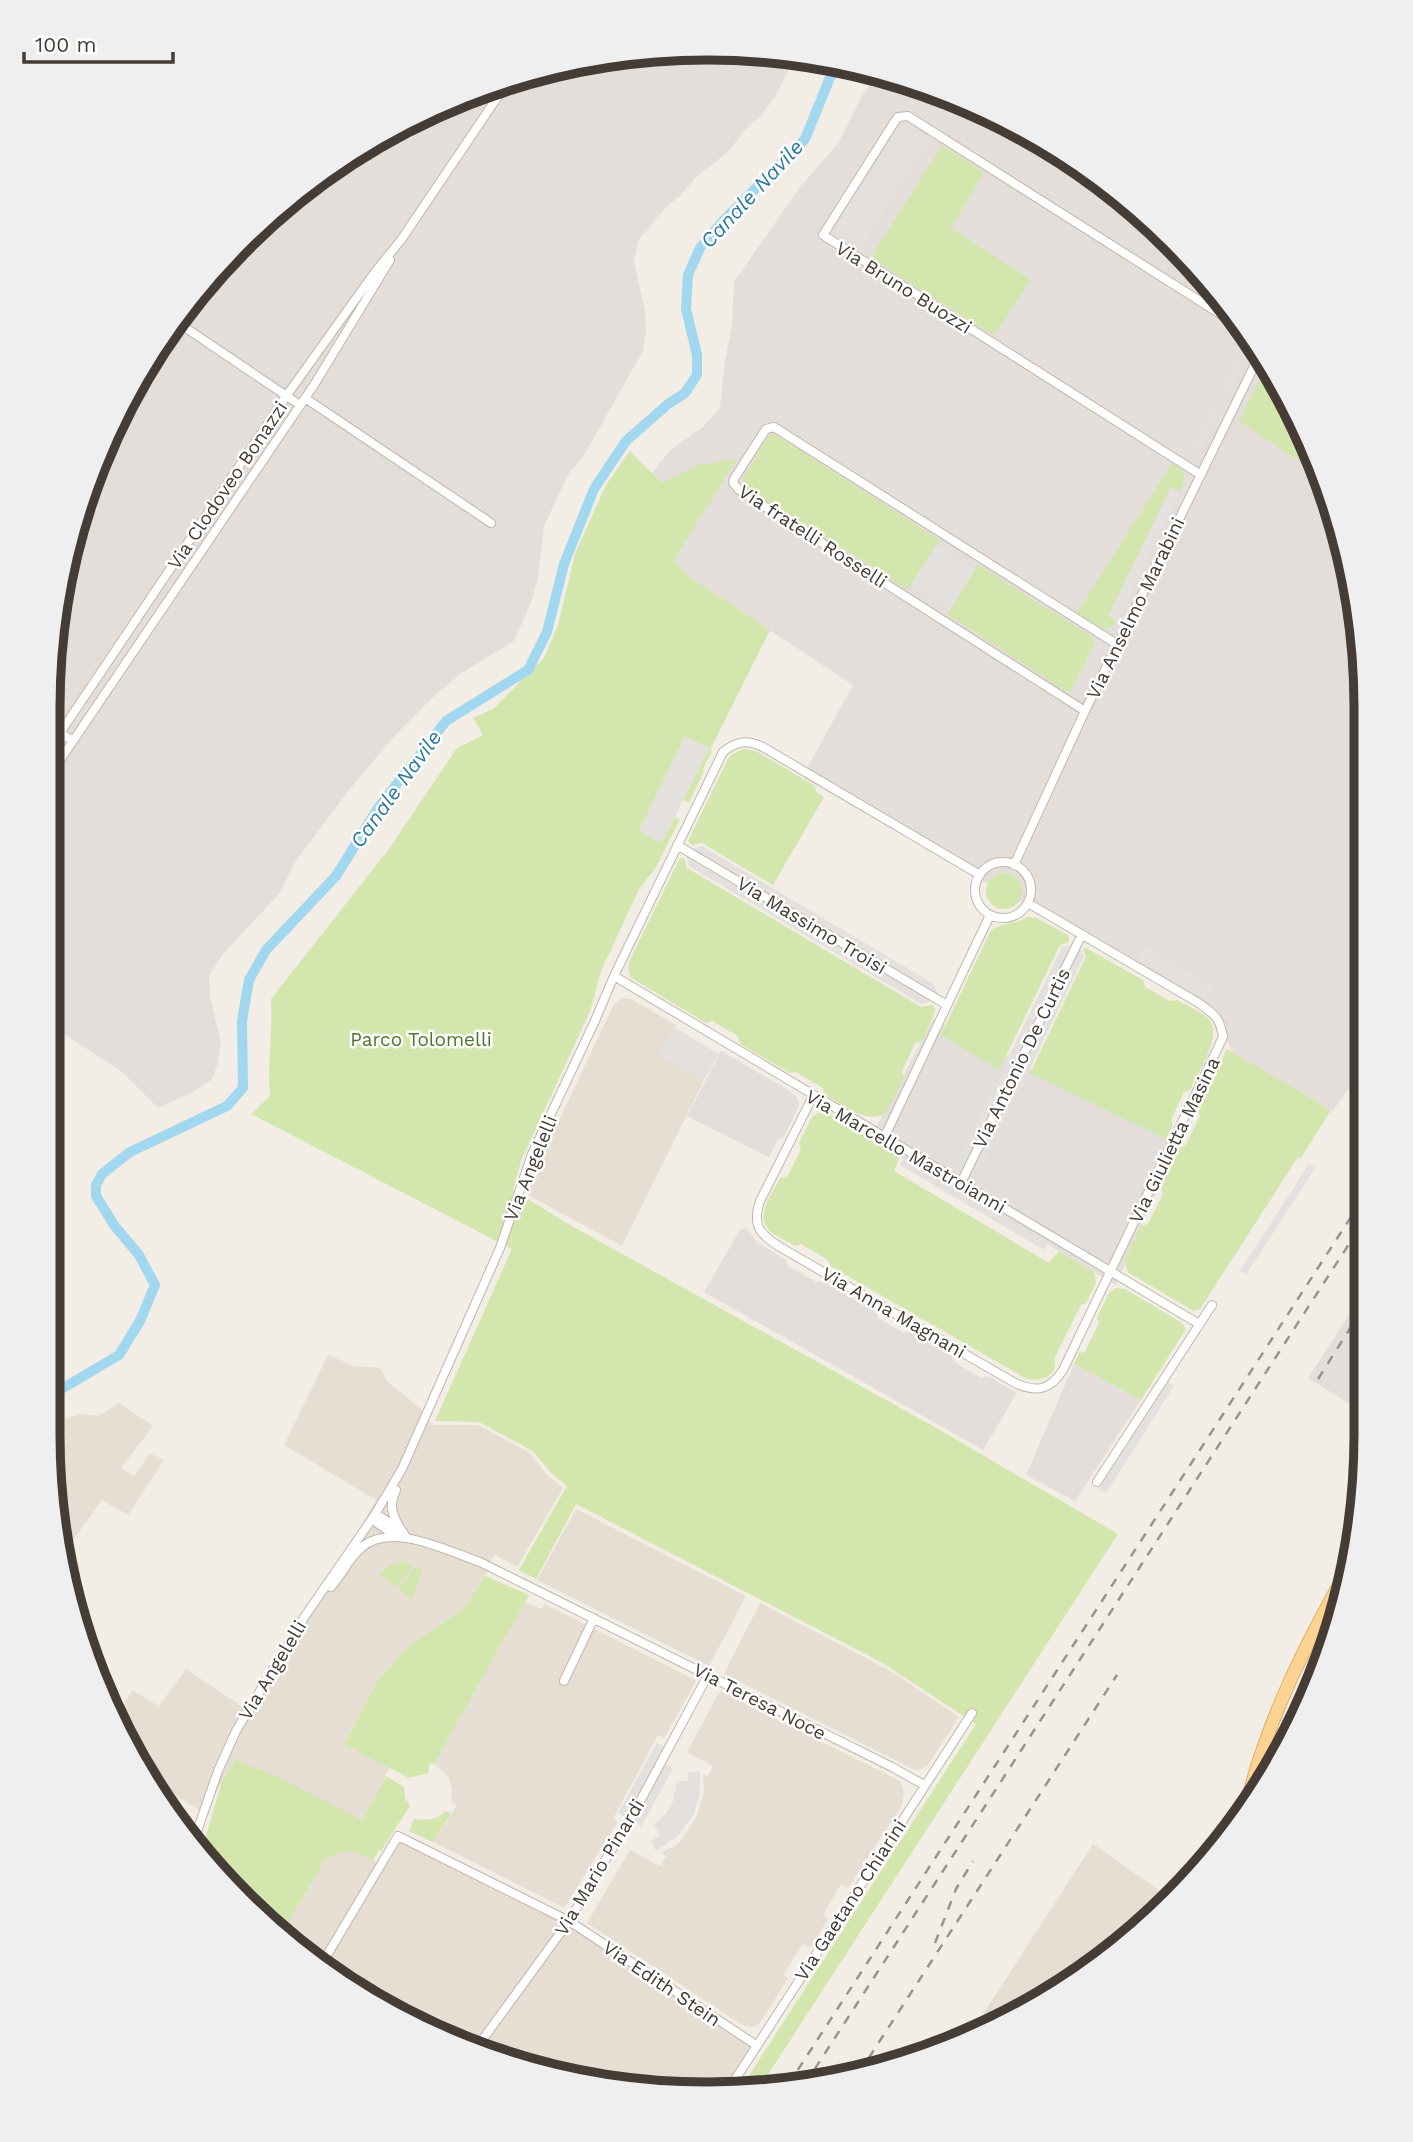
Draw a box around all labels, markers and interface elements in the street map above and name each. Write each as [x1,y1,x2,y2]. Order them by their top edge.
scale bar [24,21,173,65]
text: 100 m [35,32,97,57]
water label: Canale Navile [695,134,808,253]
street label: Via Bruno Buozzi [831,236,976,339]
street label: Via Clodoveo Bonazzi [162,397,292,574]
street label: Via fratelli Rosselli [734,480,891,593]
street label: Via Anselmo Marabini [1081,514,1189,703]
water label: Canale Navile [345,725,447,852]
street label: Via Massimo Troisi [733,872,891,979]
street label: Via Antonio De Curtis [968,964,1075,1152]
park label: Parco Tolomelli [350,1028,492,1051]
street label: Via Giulietta Masina [1124,1053,1225,1227]
street label: Via Marcello Mastroianni [801,1085,1010,1218]
street label: Via Angelelli [499,1112,562,1225]
street label: Via Anna Magnani [818,1262,970,1363]
street label: Via Angelelli [234,1616,311,1724]
street label: Via Teresa Noce [690,1658,830,1745]
street label: Via Mario Pinardi [550,1795,649,1940]
street label: Via Gaetano Chiarini [790,1815,911,1985]
street label: Via Edith Stein [598,1936,725,2031]

